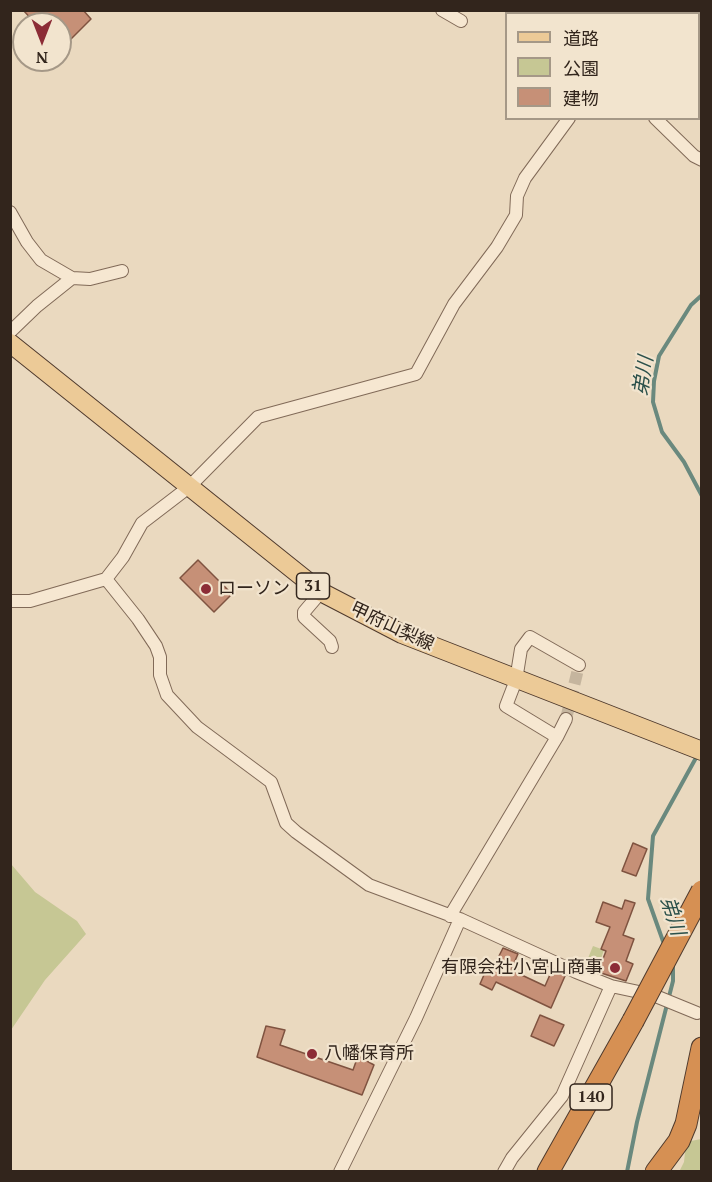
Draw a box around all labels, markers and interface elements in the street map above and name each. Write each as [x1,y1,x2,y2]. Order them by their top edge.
north arrow [12,12,72,72]
legend [505,12,700,120]
text: 道路 [563,26,599,50]
text: N [36,47,48,69]
text: 公園 [563,56,599,80]
text: 建物 [563,86,599,110]
water label: 弟川 [629,354,659,398]
road number: 31 [296,573,330,599]
place label: ローソン [218,578,290,600]
marker: ローソン [199,582,213,596]
street label: 甲府山梨線 [347,598,437,656]
water label: 弟川 [654,893,690,939]
place label: 有限会社小宮山商事 [441,957,603,979]
marker: 有限会社小宮山商事 [608,961,622,975]
place label: 八幡保育所 [324,1043,414,1065]
marker: 八幡保育所 [305,1047,319,1061]
road number: 140 [570,1084,612,1110]

